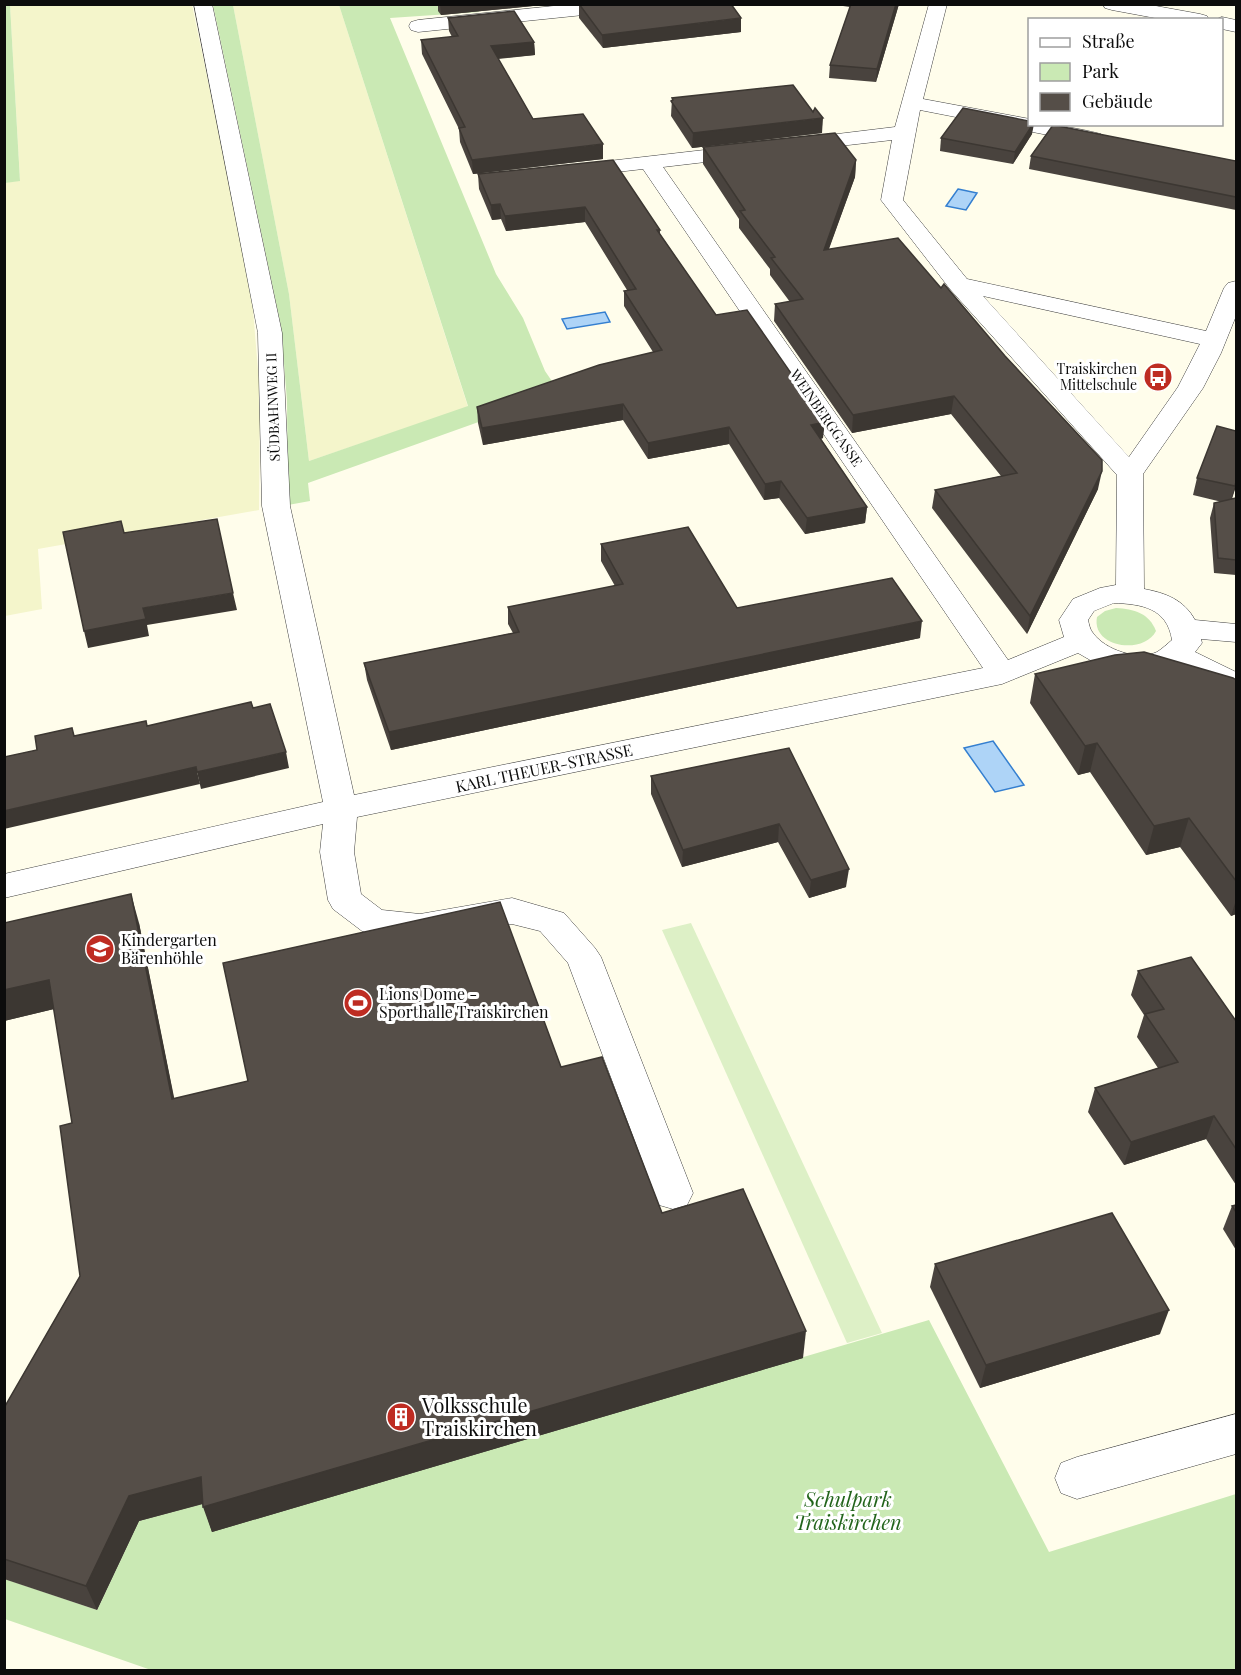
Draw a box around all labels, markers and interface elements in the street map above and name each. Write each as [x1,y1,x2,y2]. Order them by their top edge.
legend [1028,18,1223,126]
text: Straße [1082,29,1135,53]
text: Park [1082,59,1119,83]
text: Gebäude [1082,89,1153,113]
street label: SÜDBAHNWEG II [261,352,284,462]
place label: Traiskirchen Mittelschule [1057,359,1138,394]
bus stop icon: Traiskirchen Mittelschule [1142,361,1174,393]
street label: WEINBERGGASSE [785,365,867,470]
street label: KARL THEUER-STRASSE [453,738,634,797]
place label: Kindergarten Bärenhöhle [121,929,217,968]
school or university icon: Kindergarten Bärenhöhle [84,933,116,965]
place label: Lions Dome - Sporthalle Traiskirchen [379,983,549,1022]
sports icon: Lions Dome - Sporthalle Traiskirchen [342,987,374,1019]
place label: Volksschule Traiskirchen [421,1391,537,1441]
building icon: Volksschule Traiskirchen [385,1401,417,1433]
park label: Schulpark Traiskirchen [794,1485,902,1535]

